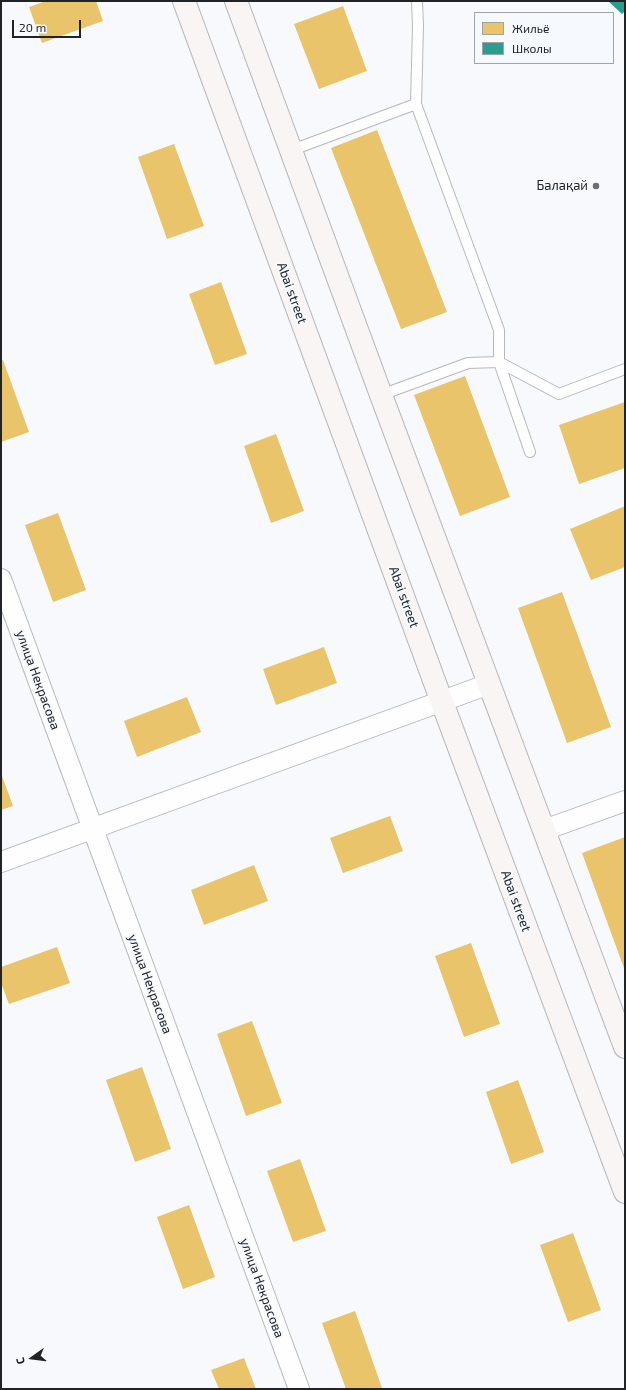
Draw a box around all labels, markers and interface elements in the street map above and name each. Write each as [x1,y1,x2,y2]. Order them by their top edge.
scale bar [14,12,83,38]
legend [474,12,614,64]
text: 20 m [19,20,46,34]
text: Жильё [512,21,549,35]
text: Школы [512,41,552,55]
place label: Балақай [537,178,588,194]
marker: Балақай [591,181,601,191]
street label: Abai street [274,260,310,326]
street label: Abai street [386,564,422,630]
street label: улица Некрасова [13,628,63,732]
street label: Abai street [498,868,534,934]
street label: улица Некрасова [125,932,175,1036]
street label: улица Некрасова [237,1236,287,1340]
north arrow [12,1338,52,1378]
text: С [13,1356,27,1366]

